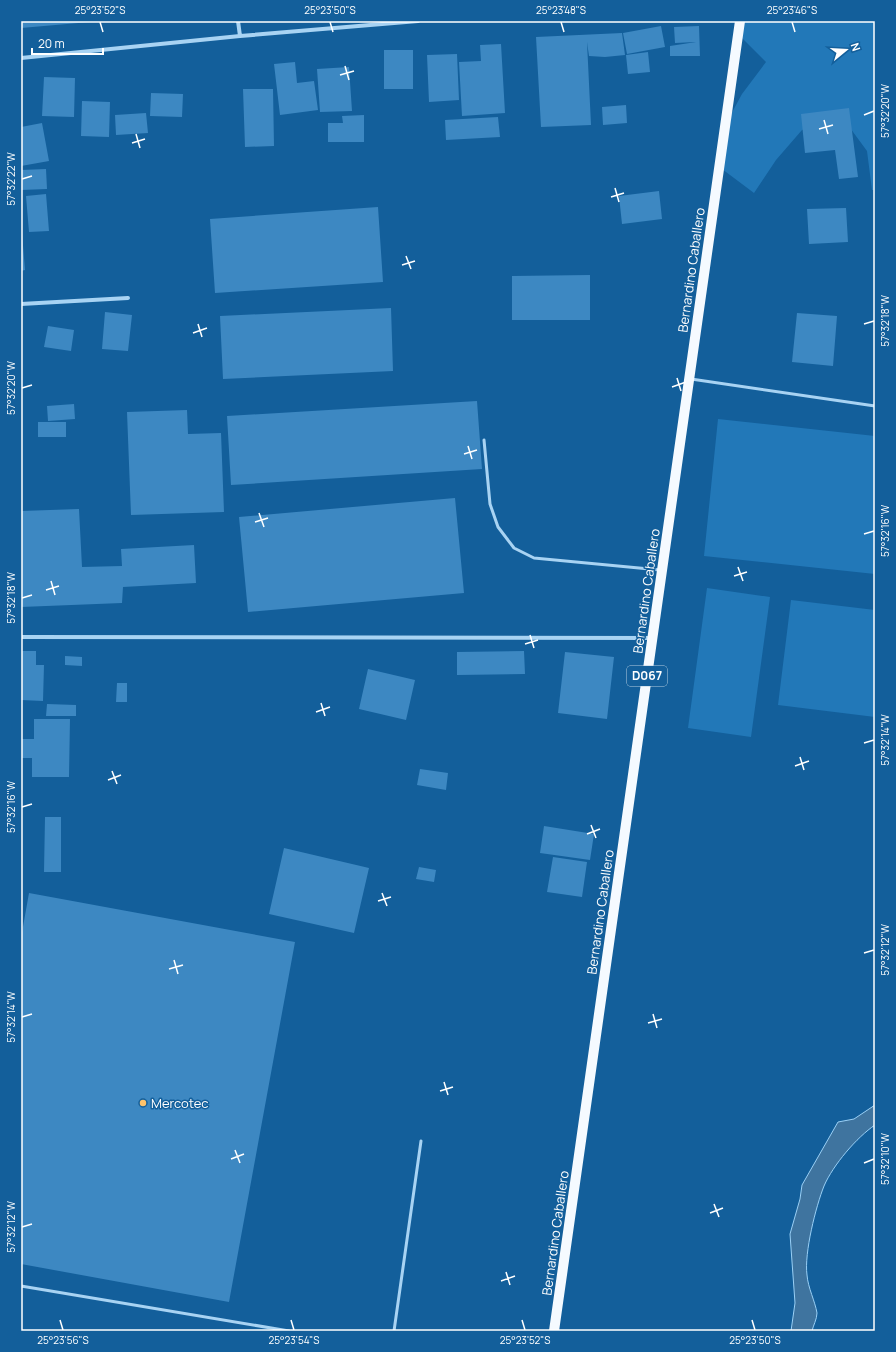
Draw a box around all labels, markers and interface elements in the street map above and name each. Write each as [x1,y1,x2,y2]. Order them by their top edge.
text: 25°23'52"S [75,3,125,17]
text: 25°23'50"S [304,3,356,17]
text: 25°23'48"S [536,3,586,17]
text: 25°23'46"S [767,3,817,17]
scale bar [32,30,103,56]
north arrow [826,30,866,70]
text: 20 m [38,35,65,52]
text: N [848,41,864,53]
text: 57°32'20"W [878,83,892,138]
text: 57°32'22"W [4,152,18,206]
street label: Bernardino Caballero [673,206,709,334]
text: 57°32'18"W [878,295,892,347]
text: 57°32'20"W [4,360,18,415]
text: 57°32'16"W [878,504,892,557]
street label: Bernardino Caballero [628,527,664,655]
text: 57°32'18"W [4,572,18,624]
road number: D067 [627,666,667,686]
text: 57°32'14"W [878,714,892,766]
text: 57°32'16"W [4,780,18,833]
street label: Bernardino Caballero [582,848,618,976]
text: 57°32'12"W [878,924,892,976]
text: 57°32'14"W [4,991,18,1043]
place label: Mercotec [151,1094,209,1112]
marker: Mercotec [138,1098,148,1108]
text: 57°32'10"W [878,1132,892,1185]
street label: Bernardino Caballero [537,1169,573,1297]
text: 57°32'12"W [4,1201,18,1253]
text: 25°23'56"S [37,1333,89,1347]
text: 25°23'54"S [269,1333,319,1347]
text: 25°23'52"S [500,1333,550,1347]
text: 25°23'50"S [729,1333,781,1347]

